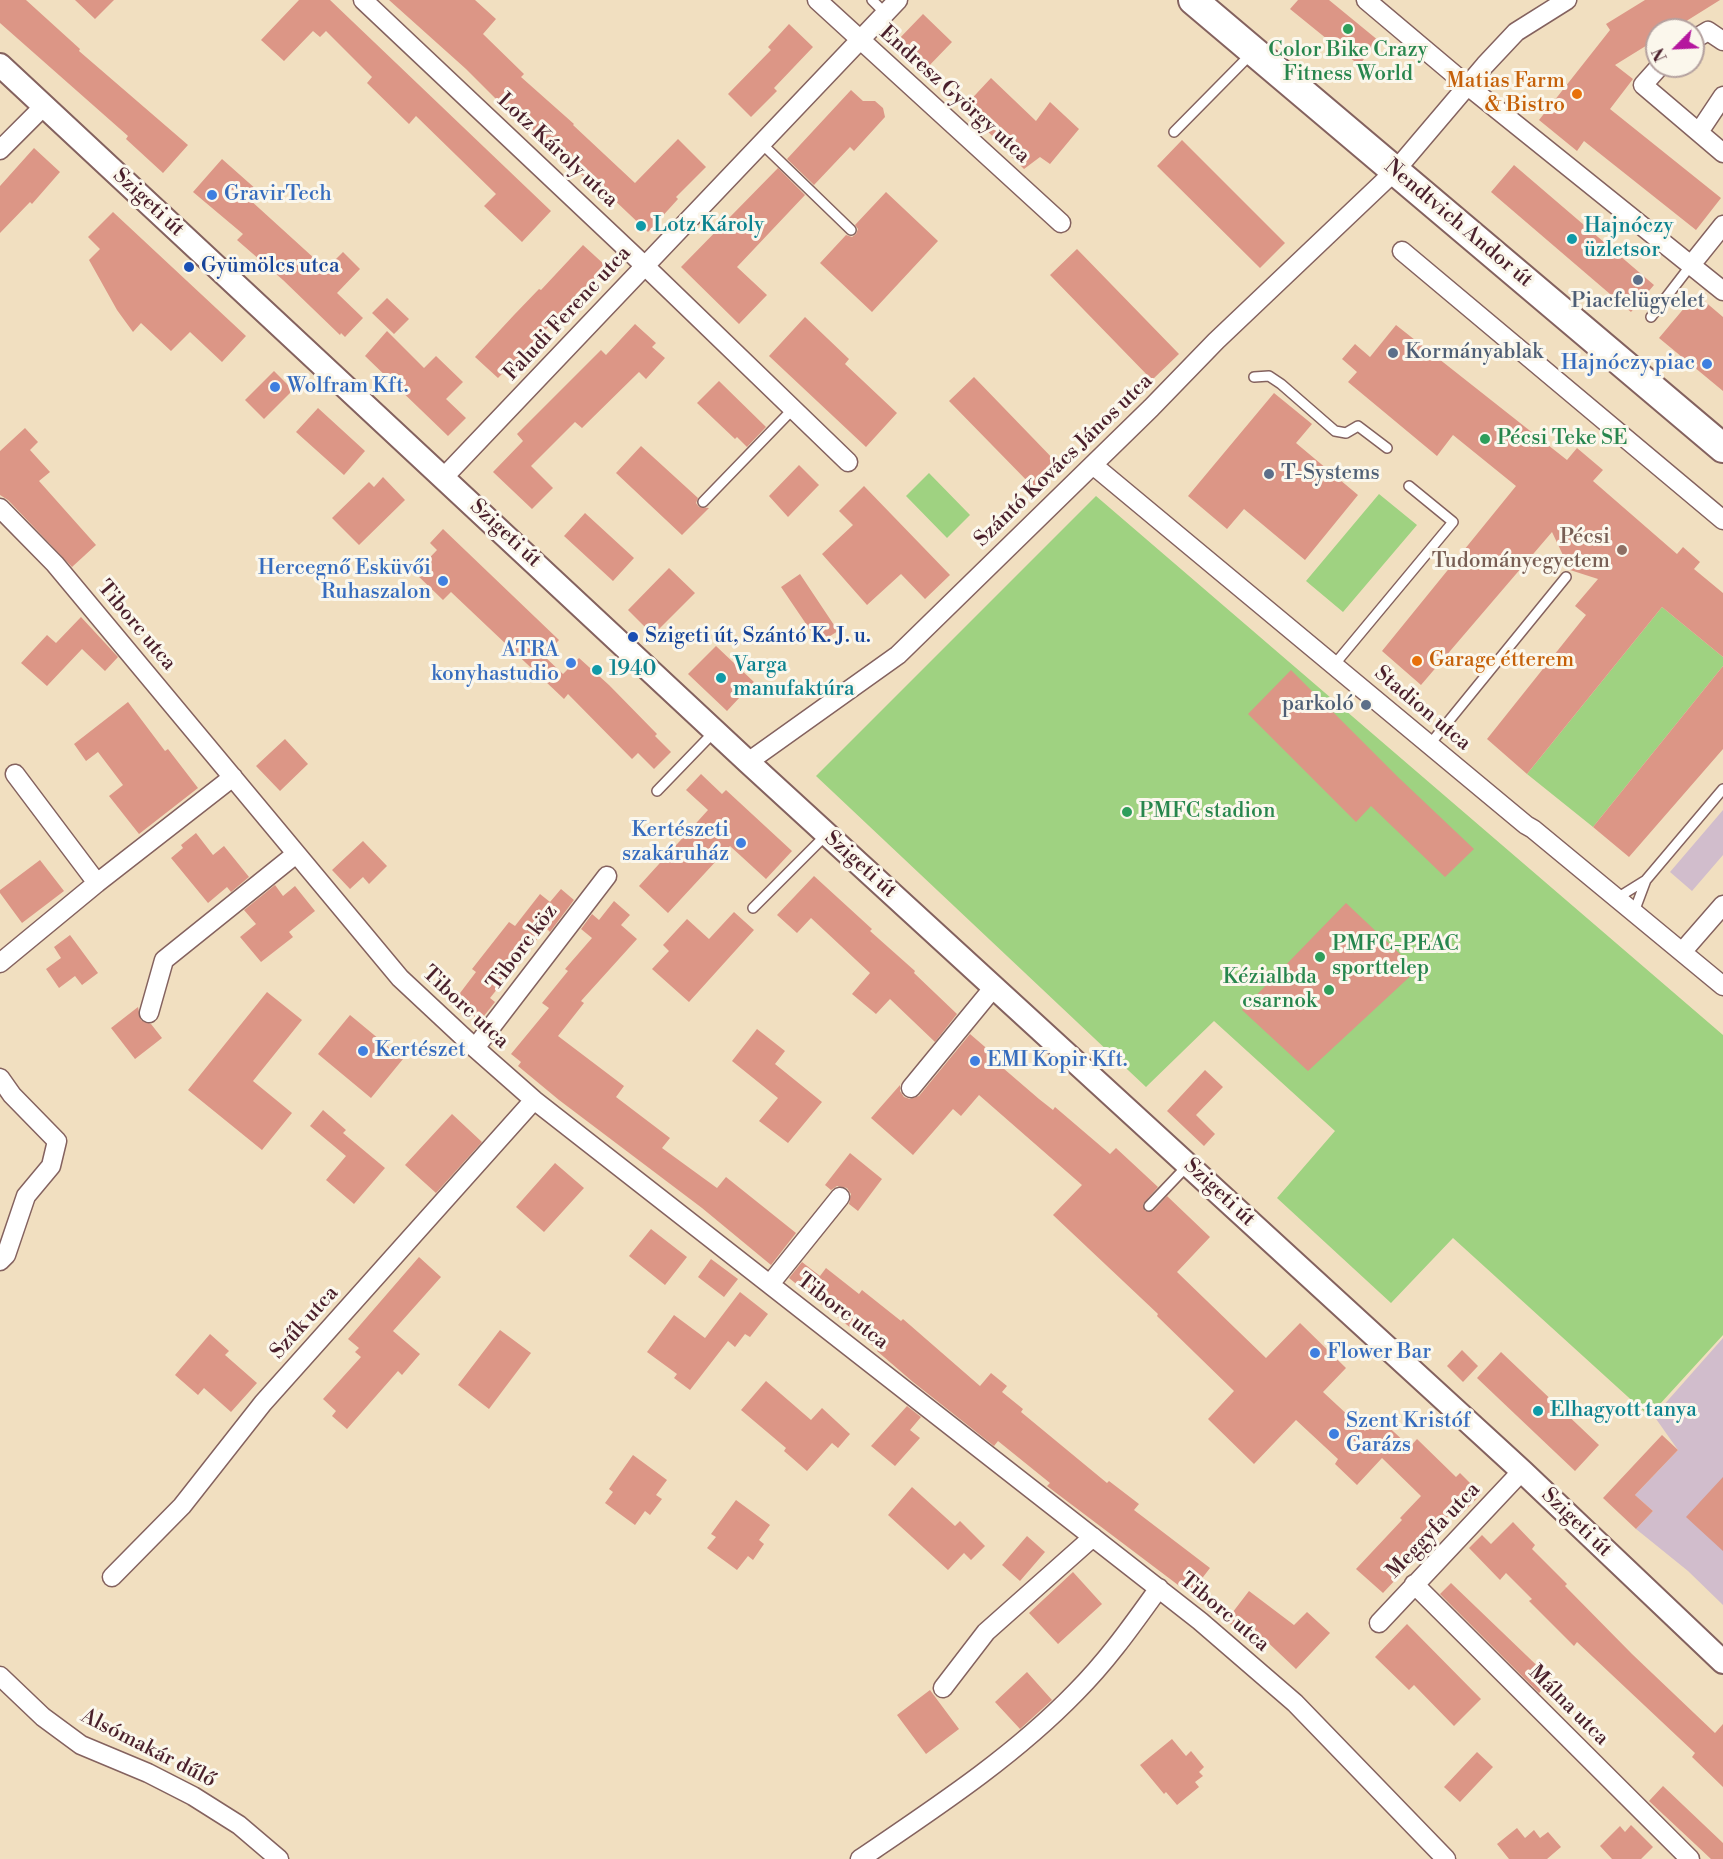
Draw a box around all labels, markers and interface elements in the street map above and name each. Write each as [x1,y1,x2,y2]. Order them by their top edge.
north arrow [1645,18,1705,78]
street label: Endresz György utca [874,21,1034,169]
marker: Color Bike Crazy Fitness World [1341,22,1355,36]
place label: Color Bike Crazy Fitness World [1268,38,1428,88]
text: N [1649,45,1672,64]
place label: Matias Farm & Bistro [1446,69,1565,119]
marker: Matias Farm & Bistro [1570,87,1584,101]
street label: Lotz Károly utca [491,89,623,213]
street label: Nendtvich Andor út [1379,155,1537,293]
street label: Szigeti út [107,164,189,242]
place label: GravirTech [224,182,332,208]
marker: GravirTech [205,188,219,202]
place label: Lotz Károly [653,213,764,239]
place label: Hajnóczy üzletsor [1584,214,1673,264]
marker: Lotz Károly [634,219,648,233]
marker: Hajnóczy üzletsor [1565,232,1579,246]
street label: Faludi Ferenc utca [499,241,637,387]
place label: Gyümölcs utca [201,254,340,280]
marker: Gyümölcs utca [182,260,196,274]
marker: Piacfelügyelet [1631,273,1645,287]
place label: Piacfelügyelet [1571,289,1705,315]
place label: Kormányablak [1405,340,1543,366]
marker: Kormányablak [1386,346,1400,360]
place label: Hajnóczy piac [1561,351,1695,377]
marker: Hajnóczy piac [1700,357,1714,371]
street label: Szántó Kovács János utca [970,369,1158,553]
place label: Wolfram Kft. [287,374,408,400]
marker: Wolfram Kft. [268,380,282,394]
place label: Pécsi Teke SE [1497,426,1627,452]
marker: Pécsi Teke SE [1478,432,1492,446]
place label: T-Systems [1281,461,1380,487]
marker: T-Systems [1262,467,1276,481]
street label: Szigeti út [464,495,546,573]
place label: Pécsi Tudományegyetem [1432,525,1610,575]
marker: Pécsi Tudományegyetem [1615,543,1629,557]
place label: Hercegnő Esküvői Ruhaszalon [258,556,431,606]
marker: Hercegnő Esküvői Ruhaszalon [436,574,450,588]
street label: Tiborc utca [91,576,181,676]
place label: Szigeti út, Szántó K. J. u. [645,624,871,650]
marker: Szigeti út, Szántó K. J. u. [626,630,640,644]
place label: ATRA konyhastudio [431,638,559,688]
place label: Garage étterem [1429,648,1574,674]
place label: Varga manufaktúra [733,653,855,703]
marker: Garage étterem [1410,654,1424,668]
marker: ATRA konyhastudio [564,656,578,670]
place label: 1940 [609,657,656,683]
street label: Stadion utca [1369,661,1475,757]
marker: 1940 [590,663,604,677]
marker: Varga manufaktúra [714,671,728,685]
place label: parkoló [1282,692,1354,718]
marker: parkoló [1359,698,1373,712]
place label: PMFC stadion [1139,799,1275,825]
marker: PMFC stadion [1120,805,1134,819]
place label: Kertészeti szakáruház [622,818,729,868]
street label: Szigeti út [819,826,901,904]
marker: Kertészeti szakáruház [734,836,748,850]
street label: Tiborc köz [482,900,564,996]
place label: PMFC-PEAC sporttelep [1332,932,1459,982]
marker: PMFC-PEAC sporttelep [1313,950,1327,964]
street label: Tiborc utca [416,961,514,1055]
place label: Kézialbda csarnok [1223,965,1317,1015]
marker: Kézialbda csarnok [1322,983,1336,997]
place label: Kertészet [375,1038,466,1064]
marker: Kertészet [356,1044,370,1058]
place label: EMI Kopir Kft. [987,1048,1128,1074]
marker: EMI Kopir Kft. [968,1054,982,1068]
street label: Szigeti út [1178,1154,1260,1232]
street label: Tiborc utca [791,1268,893,1356]
street label: Szűk utca [266,1281,344,1365]
place label: Flower Bar [1327,1340,1431,1366]
marker: Flower Bar [1308,1346,1322,1360]
place label: Elhagyott tanya [1550,1398,1697,1424]
marker: Elhagyott tanya [1531,1404,1545,1418]
place label: Szent Kristóf Garázs [1346,1409,1470,1459]
marker: Szent Kristóf Garázs [1327,1427,1341,1441]
street label: Meggyfa utca [1382,1478,1486,1584]
street label: Szigeti út [1535,1483,1617,1563]
street label: Tiborc utca [1174,1568,1274,1658]
street label: Málna utca [1523,1661,1613,1751]
street label: Alsómakár dűlő [76,1704,220,1794]

